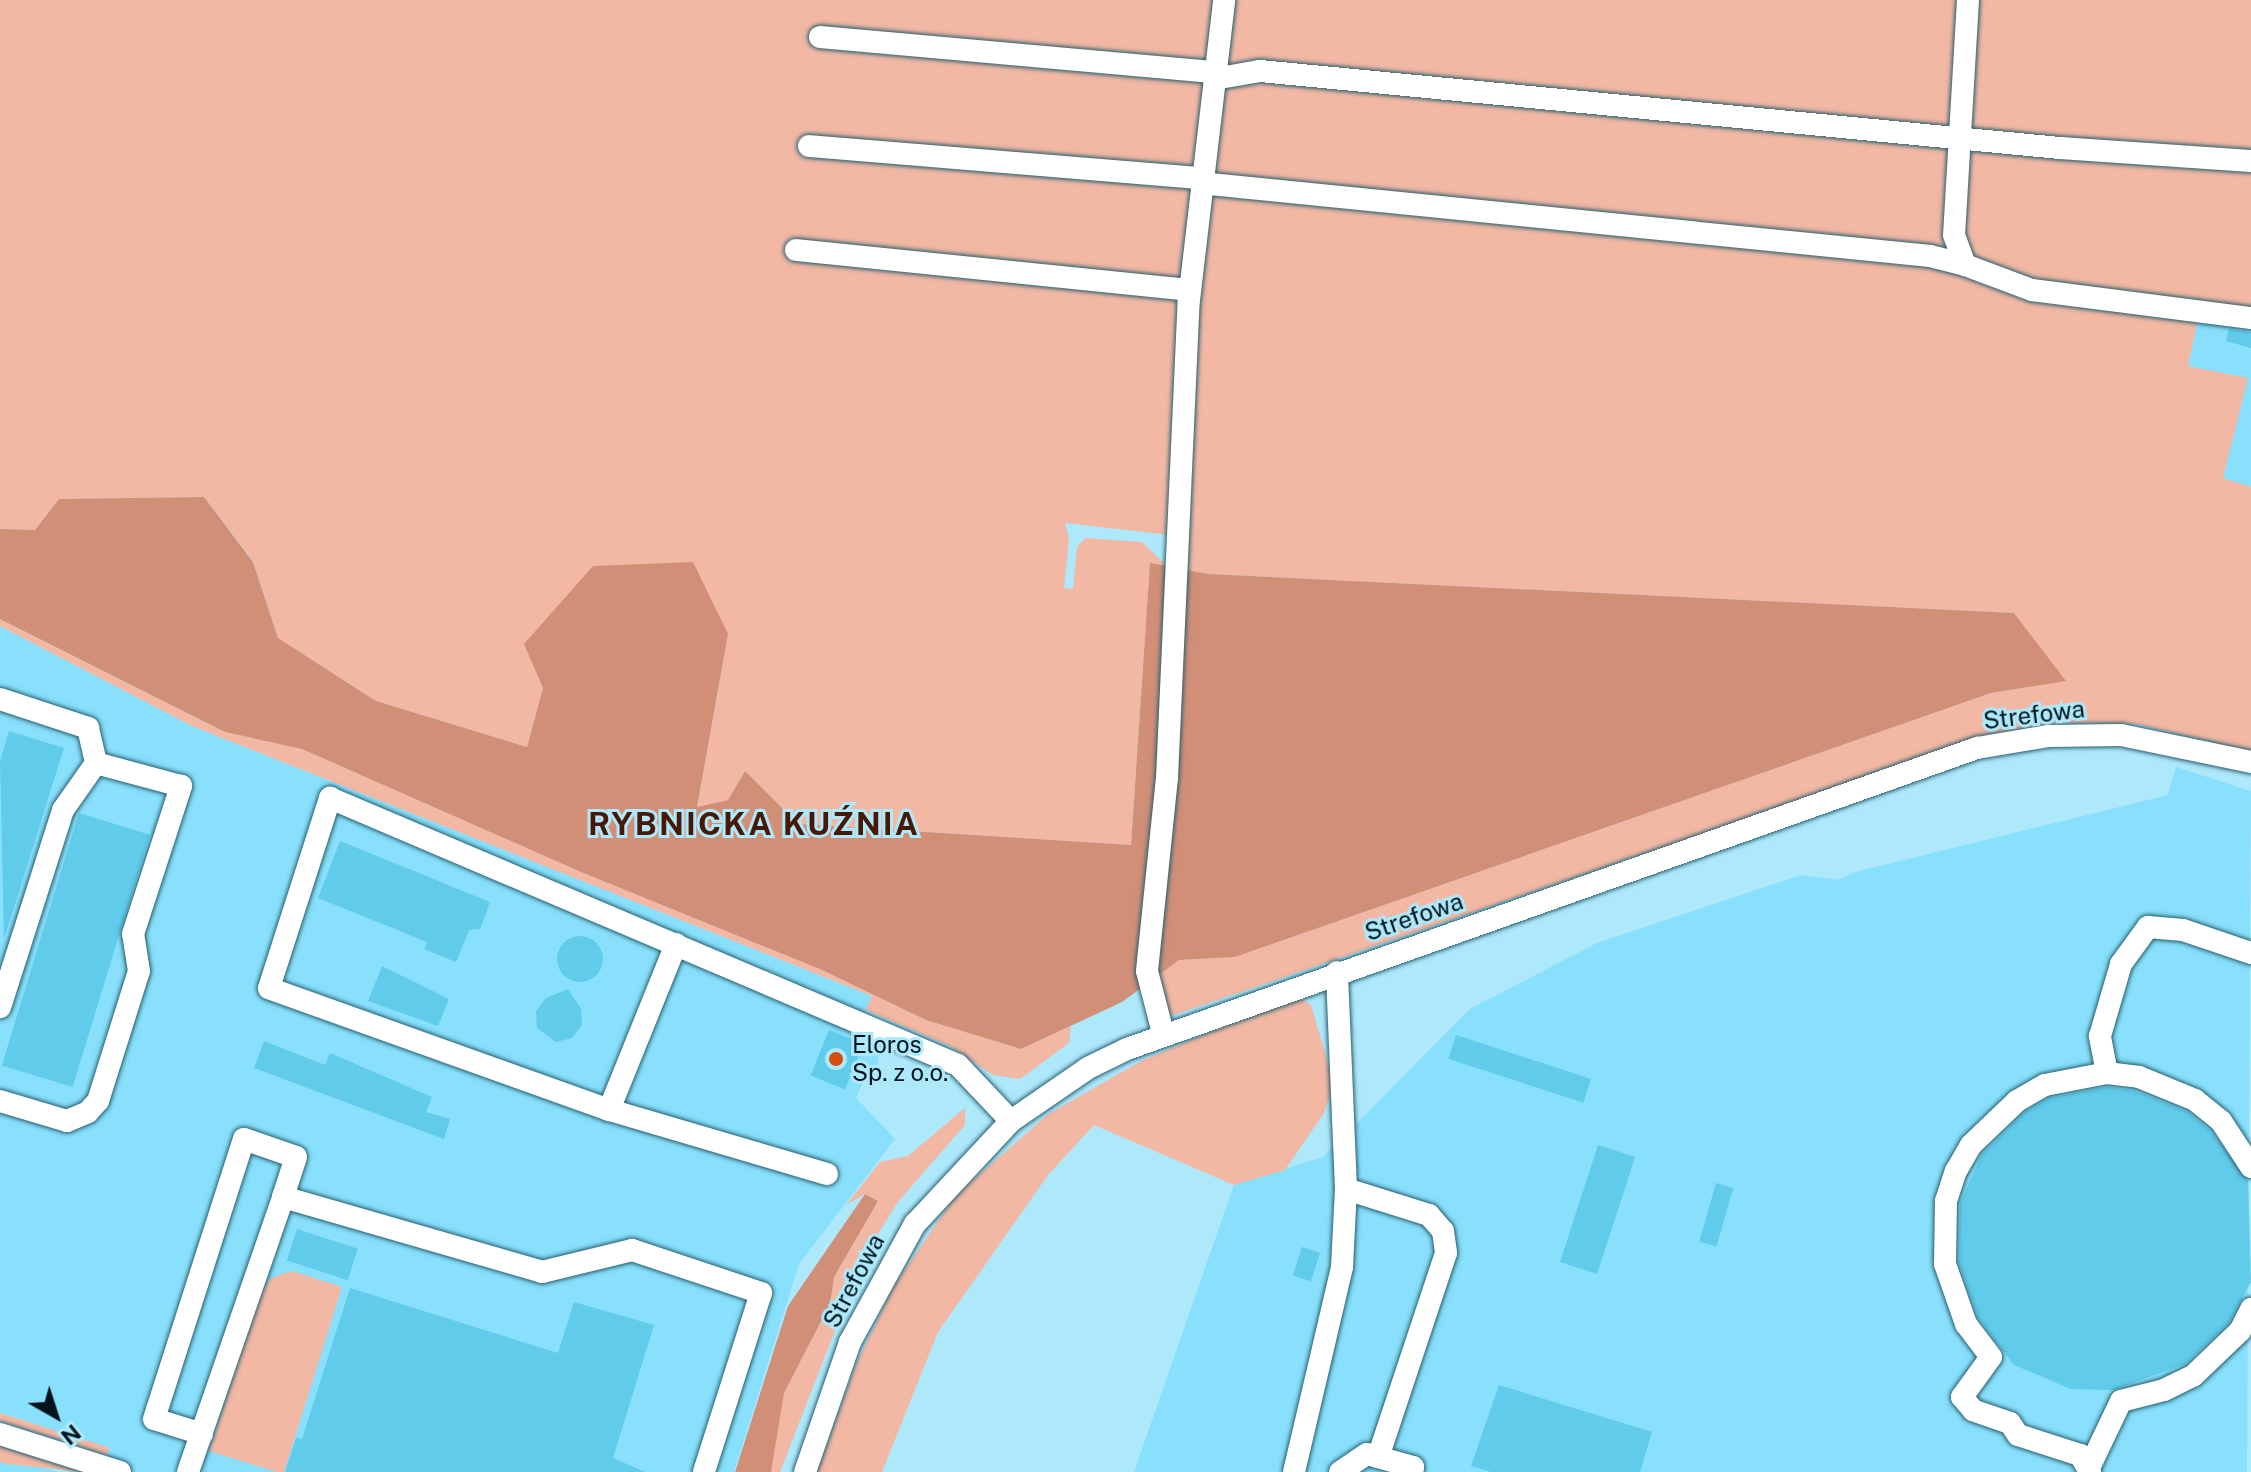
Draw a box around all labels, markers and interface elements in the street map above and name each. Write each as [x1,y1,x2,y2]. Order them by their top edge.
street label: Strefowa [1982,695,2086,735]
district label: RYBNICKA KUŹNIA [588,805,920,843]
street label: Strefowa [1361,887,1467,947]
place label: Eloros Sp. z o.o. [852,1031,949,1087]
marker: Eloros Sp. z o.o. [827,1050,845,1068]
street label: Strefowa [817,1229,891,1333]
north arrow [16,1376,96,1456]
text: N [56,1419,86,1450]

